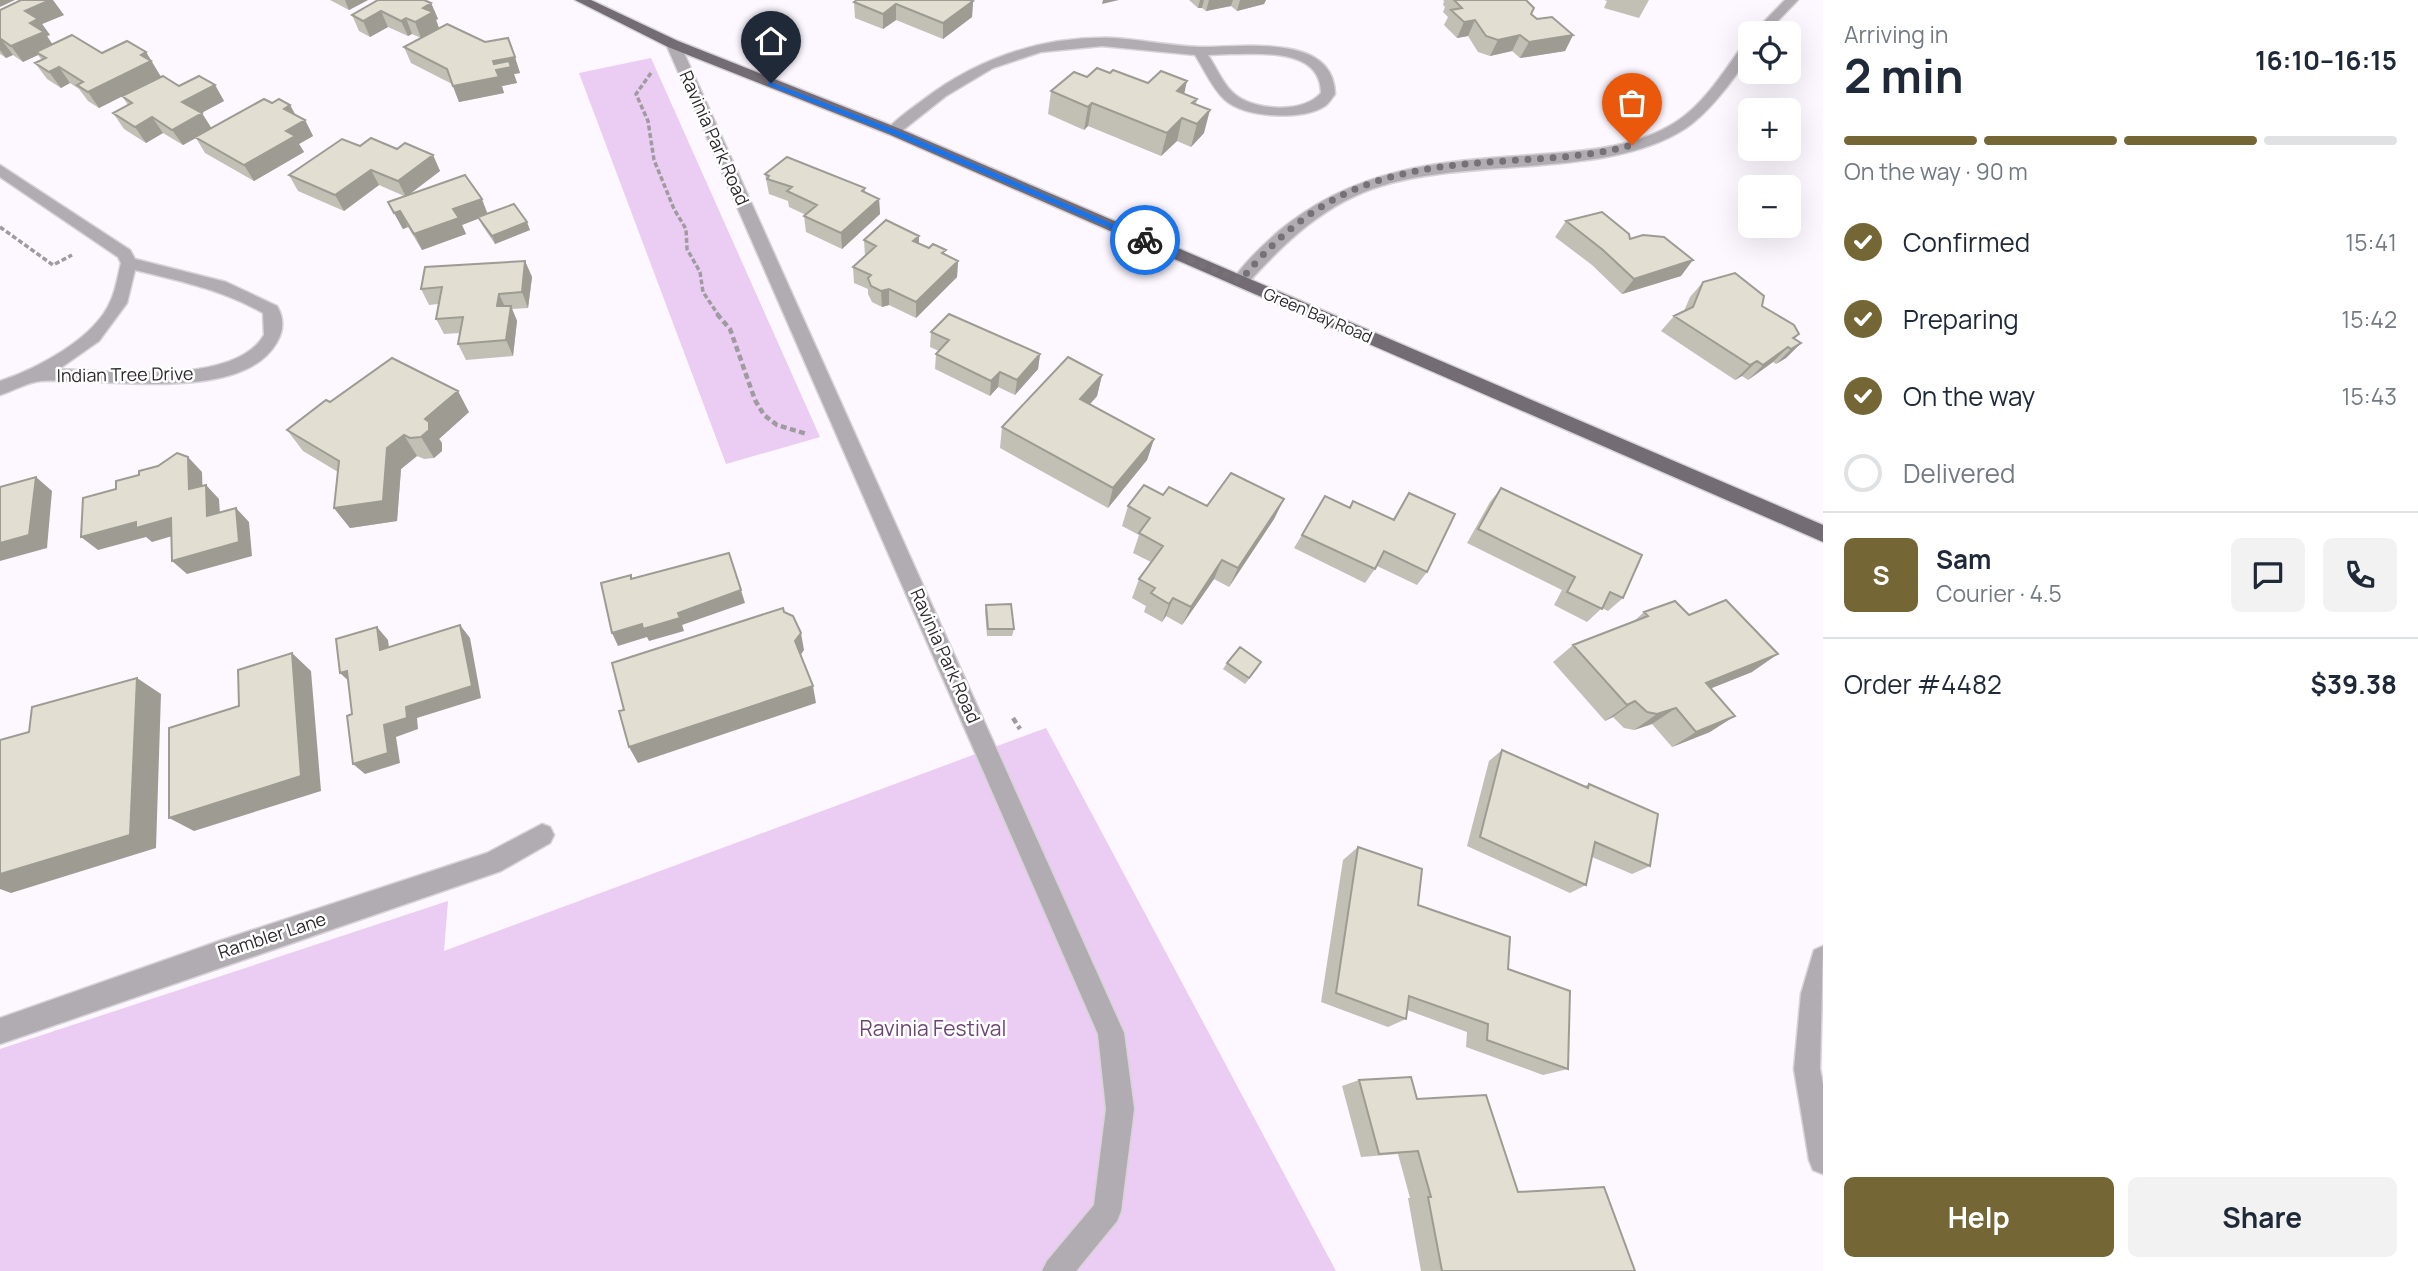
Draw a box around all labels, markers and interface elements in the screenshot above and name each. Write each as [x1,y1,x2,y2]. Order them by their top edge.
pin [741,11,801,83]
text: Arriving in [1844,18,1949,50]
map controls [1738,21,1801,238]
button: locate [1738,21,1801,84]
icon: home [752,22,790,60]
text: 16:10–16:15 [2255,42,2397,78]
text: 2 min [1844,44,1964,107]
street label: Ravinia Park Road [674,66,755,209]
pin [1602,73,1662,145]
icon: bag [1613,84,1651,122]
button: + [1738,98,1801,161]
text: On the way · 90 m [1844,155,2028,187]
button: − [1738,175,1801,238]
courier [1110,205,1180,275]
icon: bike [1126,221,1164,259]
icon: check [1844,223,1882,261]
text: Confirmed [1903,224,2030,260]
text: 15:41 [2345,226,2397,258]
street label: Green Bay Road [1260,282,1376,348]
icon: check [1844,300,1882,338]
text: Preparing [1903,301,2019,337]
text: 15:42 [2341,303,2397,335]
street label: Indian Tree Drive [56,361,194,387]
icon: check [1844,377,1882,415]
text: On the way [1903,378,2035,414]
text: 15:43 [2342,380,2397,412]
text: Delivered [1903,455,2015,491]
button: chat [2231,538,2305,612]
button: phone [2323,538,2397,612]
text: Sam [1936,541,1991,577]
text: S [1872,557,1890,593]
text: Courier · 4.5 [1936,577,2062,609]
street label: Ravinia Park Road [905,584,986,727]
text: Order #4482 [1844,666,2002,702]
text: $39.38 [2311,666,2397,702]
street label: Rambler Lane [215,906,329,964]
park label: Ravinia Festival [860,1014,1006,1042]
button: Help [1844,1177,2114,1257]
button: Share [2128,1177,2397,1257]

